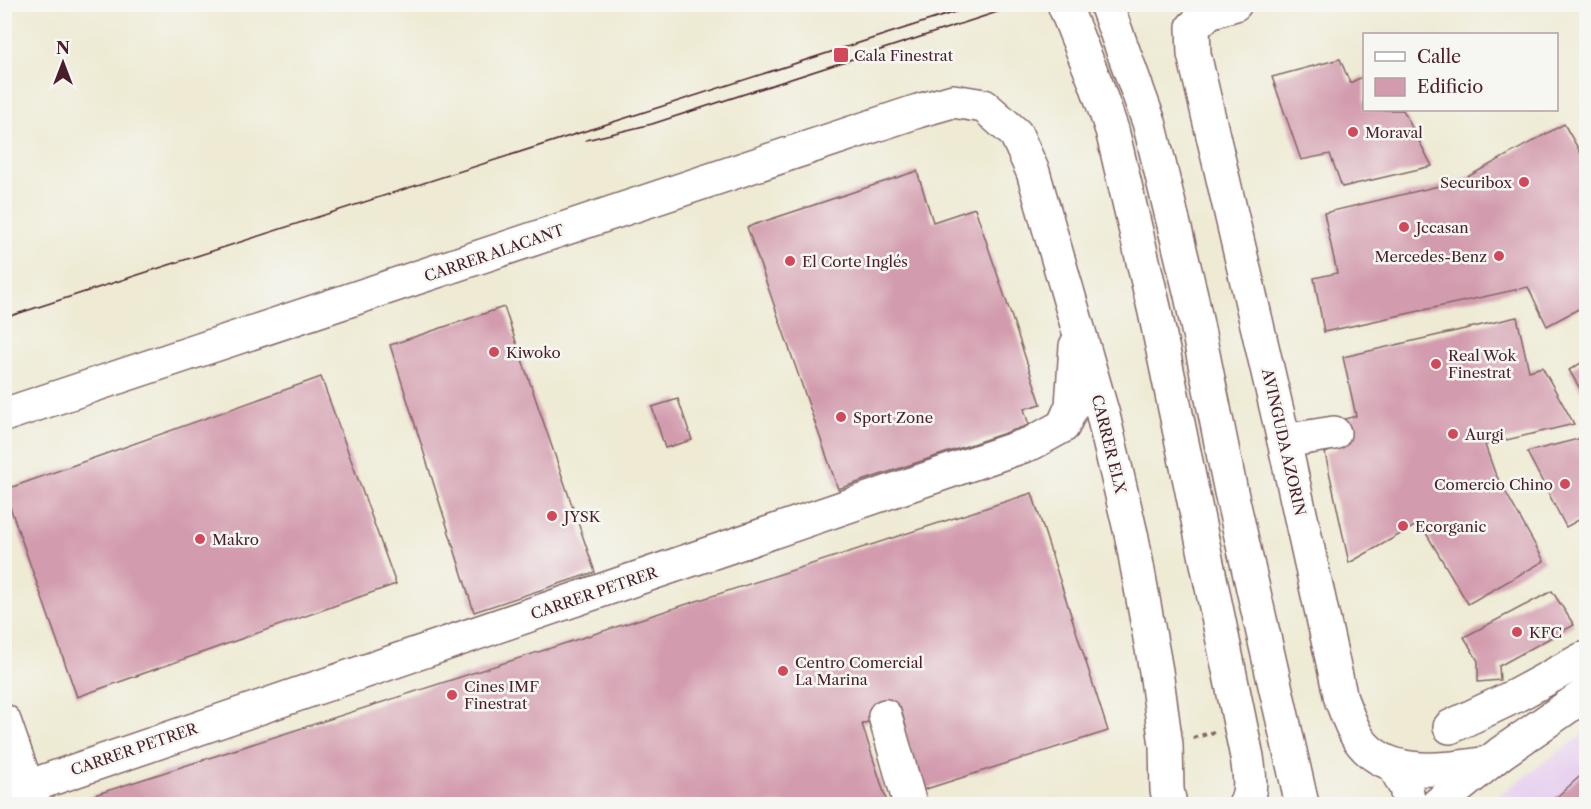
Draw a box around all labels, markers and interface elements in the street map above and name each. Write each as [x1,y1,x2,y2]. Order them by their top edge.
north arrow [33,33,93,93]
legend [1363,33,1558,111]
text: N [56,38,70,58]
marker: Cala Finestrat [832,46,850,64]
place label: Cala Finestrat [854,46,954,65]
text: Calle [1417,46,1461,68]
text: Edificio [1417,76,1483,98]
place label: Moraval [1365,123,1423,142]
marker: Moraval [1346,125,1360,139]
place label: Securibox [1440,173,1512,192]
marker: Securibox [1517,175,1531,189]
place label: Jccasan [1414,218,1469,237]
street label: CARRER ALACANT [422,220,567,286]
marker: Jccasan [1397,220,1411,234]
place label: Mercedes-Benz [1375,247,1487,266]
marker: Mercedes-Benz [1492,249,1506,263]
place label: El Corte Inglés [802,252,908,271]
marker: El Corte Inglés [783,254,797,268]
place label: Kiwoko [506,343,561,362]
marker: Kiwoko [487,345,501,359]
place label: Real Wok Finestrat [1448,346,1517,382]
marker: Real Wok Finestrat [1429,357,1443,371]
street label: AVINGUDA AZORIN [1258,366,1310,517]
street label: CARRER ELX [1088,393,1131,496]
place label: Sport Zone [853,408,933,427]
marker: Sport Zone [834,410,848,424]
place label: Aurgi [1464,425,1504,444]
marker: Aurgi [1446,427,1460,441]
place label: Comercio Chino [1434,475,1553,494]
marker: Comercio Chino [1558,477,1572,491]
place label: JYSK [562,507,602,526]
marker: JYSK [545,509,559,523]
place label: Ecorganic [1415,517,1486,536]
marker: Ecorganic [1396,519,1410,533]
place label: Makro [212,530,259,549]
marker: Makro [193,532,207,546]
street label: CARRER PETRER [528,562,661,624]
place label: KFC [1529,623,1562,642]
marker: KFC [1510,625,1524,639]
place label: Centro Comercial La Marina [795,653,924,689]
marker: Centro Comercial La Marina [776,664,790,678]
place label: Cines IMF Finestrat [464,677,539,713]
marker: Cines IMF Finestrat [445,688,459,702]
street label: CARRER PETRER [68,718,201,780]

